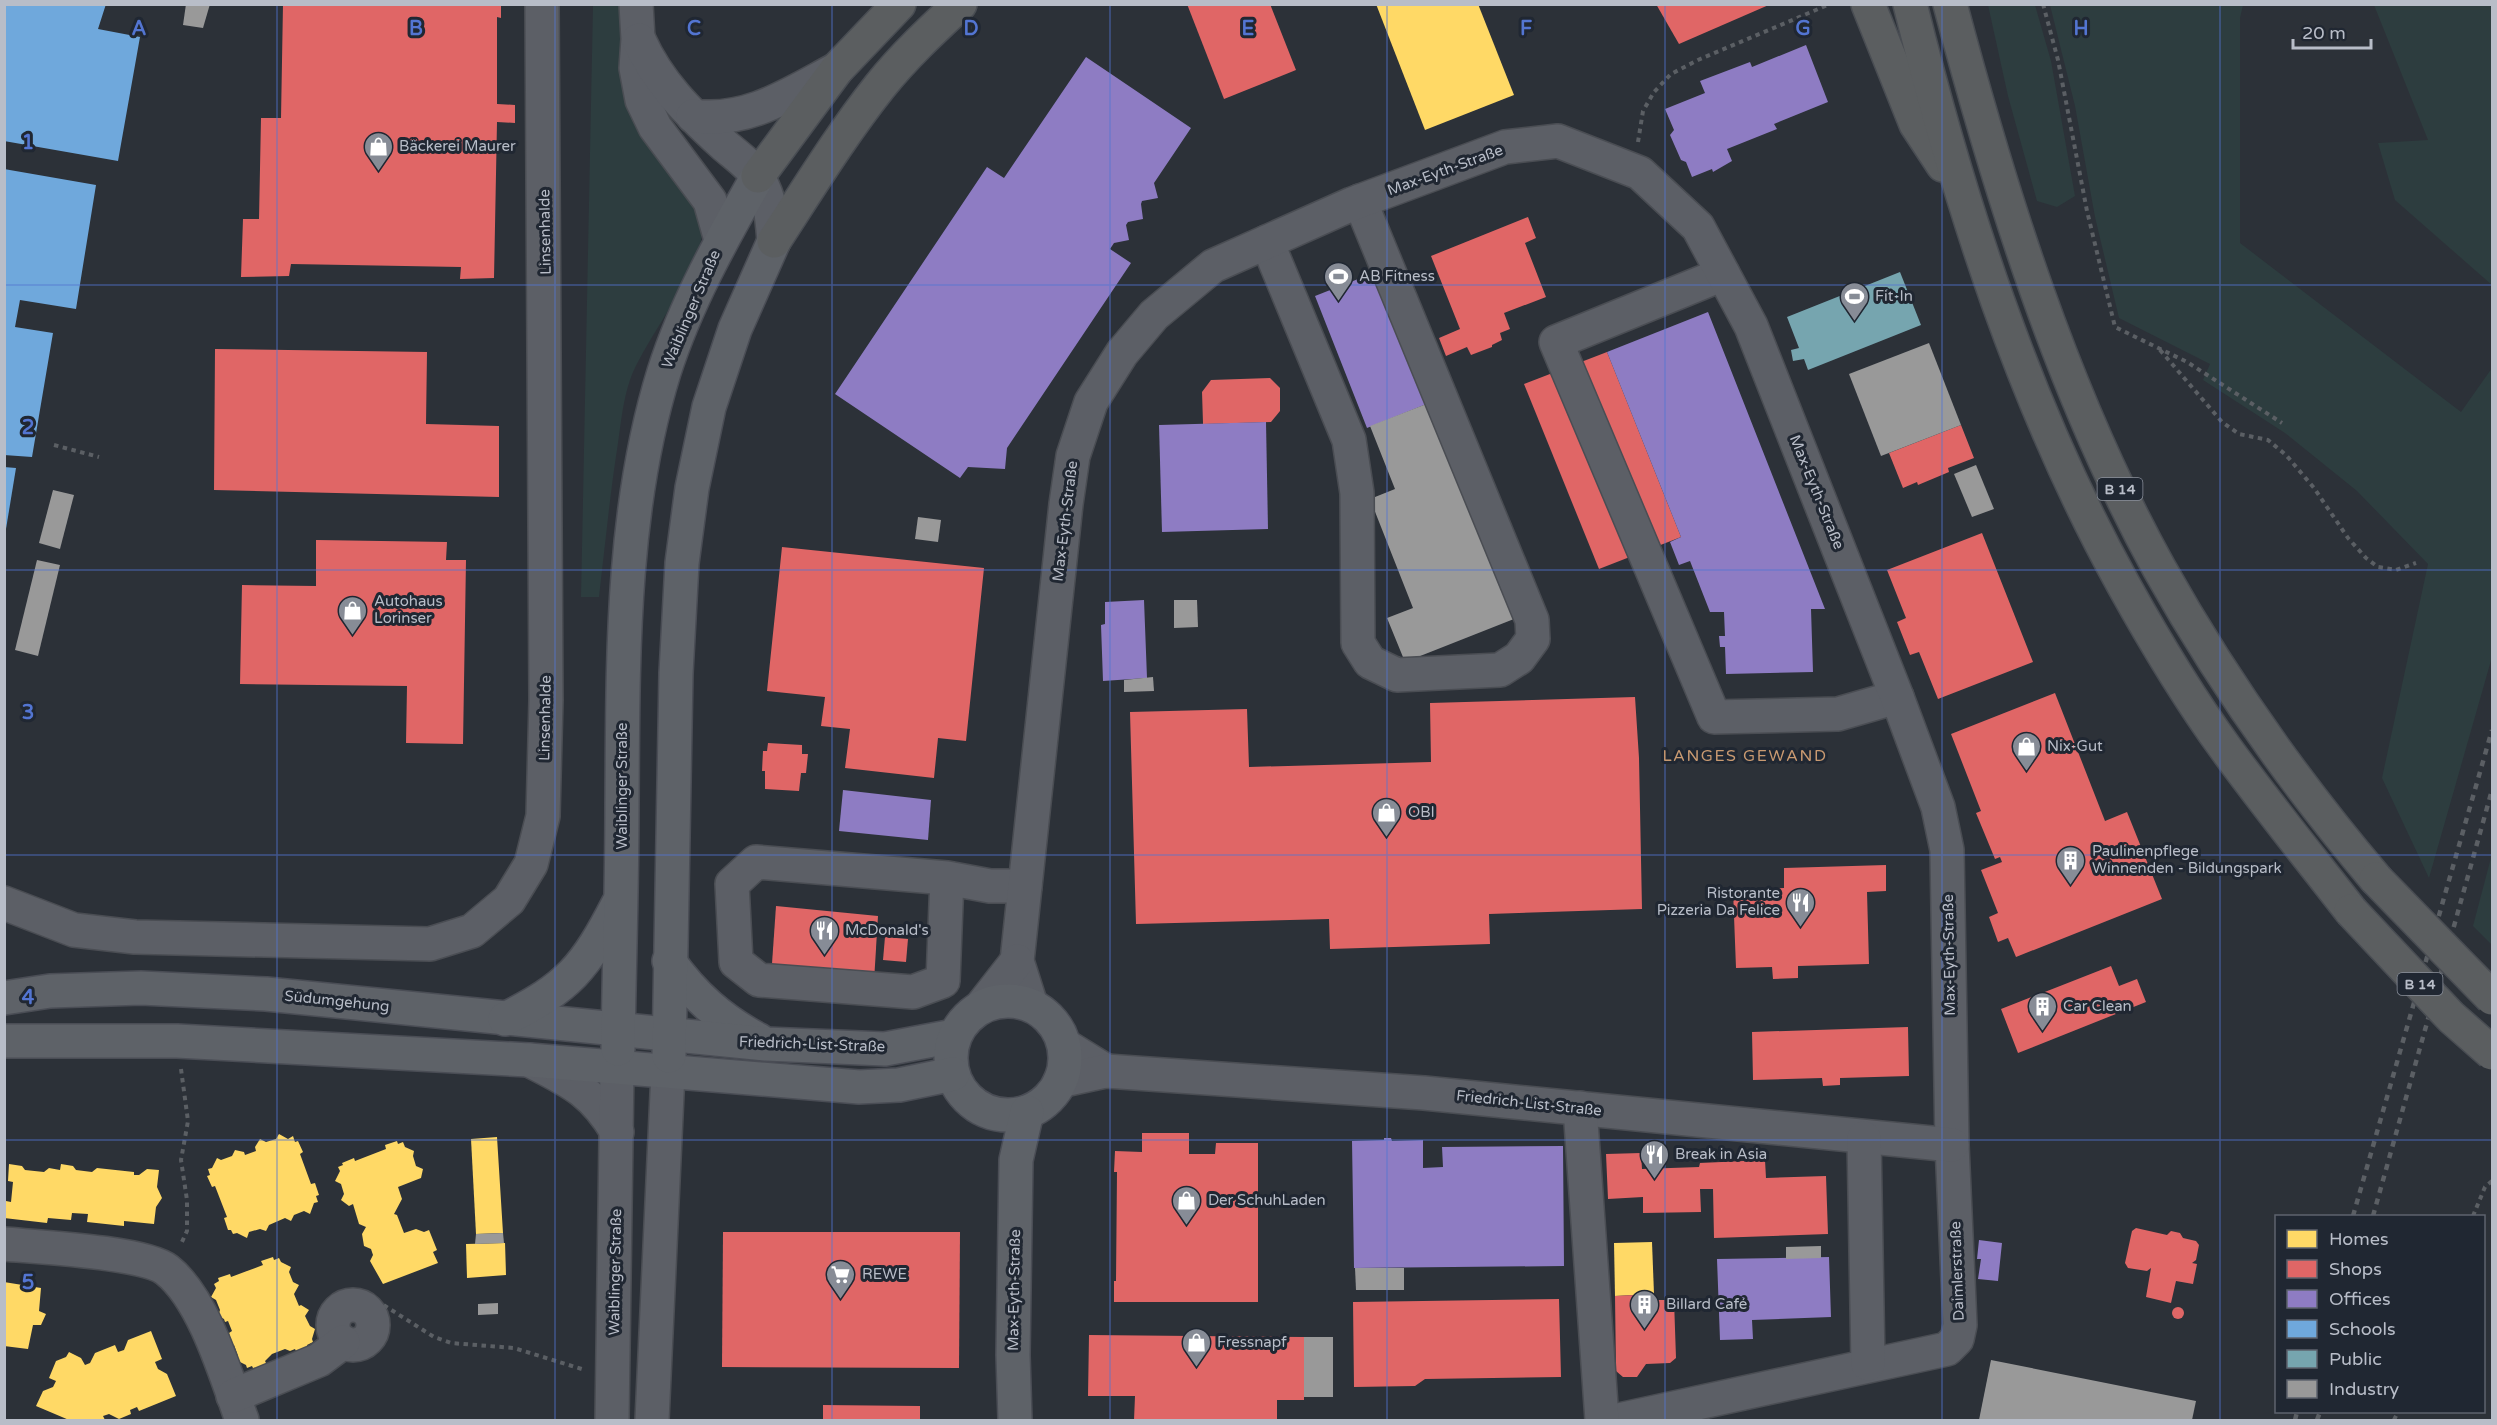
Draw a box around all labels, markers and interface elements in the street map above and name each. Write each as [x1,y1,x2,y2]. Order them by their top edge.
scale bar [2293,12,2371,50]
text: A [132,17,147,41]
text: B [409,17,423,41]
text: C [687,17,701,41]
text: D [963,17,979,41]
text: E [1242,17,1255,41]
text: F [1520,17,1532,41]
text: G [1795,17,1811,41]
text: H [2073,17,2089,41]
text: 20 m [2302,22,2346,44]
shop icon: Bäckerei Maurer [362,130,394,172]
text: 1 [22,131,34,155]
place label: Bäckerei Maurer [399,137,516,155]
street label: Max-Eyth-Straße [1385,141,1505,199]
street label: Linsenhalde [535,189,555,275]
street label: Waiblinger Straße [658,247,724,371]
sports icon: AB Fitness [1322,260,1354,302]
place label: AB Fitness [1359,267,1435,285]
sports icon: Fit-In [1838,280,1870,322]
place label: Fit-In [1875,287,1913,305]
text: 2 [22,416,34,440]
street label: Max-Eyth-Straße [1786,432,1848,552]
street label: Max-Eyth-Straße [1049,460,1081,582]
road number: B 14 [2098,478,2142,500]
place label: Autohaus Lorinser [374,592,443,627]
shop icon: Autohaus Lorinser [337,594,369,636]
street label: Linsenhalde [535,675,555,761]
text: 3 [22,701,34,725]
street label: Waiblinger Straße [613,723,631,849]
shop icon: Nix-Gut [2010,730,2042,772]
place label: Nix-Gut [2047,737,2103,755]
district label: LANGES GEWAND [1663,746,1827,766]
shop icon: OBI [1371,796,1403,838]
place label: OBI [1408,803,1435,821]
place label: Paulinenpflege Winnenden - Bildungspark [2092,842,2282,877]
building icon: Paulinenpflege Winnenden - Bildungspark [2055,844,2087,886]
place label: Ristorante Pizzeria Da Felice [1657,884,1780,919]
restaurant icon: Ristorante Pizzeria Da Felice [1785,886,1817,928]
street label: Max-Eyth-Straße [1939,894,1959,1016]
restaurant icon: McDonald's [808,914,840,956]
place label: McDonald's [845,921,929,939]
road number: B 14 [2398,973,2442,995]
text: 4 [22,986,35,1010]
street label: Südumgehung [284,987,390,1015]
building icon: Car Clean [2026,990,2058,1032]
place label: Car Clean [2063,997,2132,1015]
street label: Friedrich-List-Straße [739,1032,885,1056]
street label: Friedrich-List-Straße [1455,1086,1603,1120]
restaurant icon: Break in Asia [1638,1138,1670,1180]
place label: Break in Asia [1675,1145,1767,1163]
shop icon: Der SchuhLaden [1171,1184,1203,1226]
place label: Der SchuhLaden [1208,1191,1326,1209]
street label: Waiblinger Straße [605,1208,625,1336]
legend [2275,1215,2485,1413]
street label: Daimlerstraße [1946,1221,1968,1321]
text: Homes [2329,1228,2389,1250]
street label: Max-Eyth-Straße [1004,1229,1024,1351]
supermarket icon: REWE [825,1258,857,1300]
text: Shops [2329,1258,2382,1280]
place label: REWE [862,1265,907,1283]
text: 5 [22,1271,34,1295]
building icon: Billard Café [1629,1288,1661,1330]
text: Offices [2329,1288,2391,1310]
place label: Billard Café [1666,1295,1747,1313]
text: Schools [2329,1318,2396,1340]
shop icon: Fressnapf [1180,1326,1212,1368]
place label: Fressnapf [1217,1333,1287,1351]
text: Public [2329,1348,2382,1370]
text: Industry [2329,1378,2400,1400]

